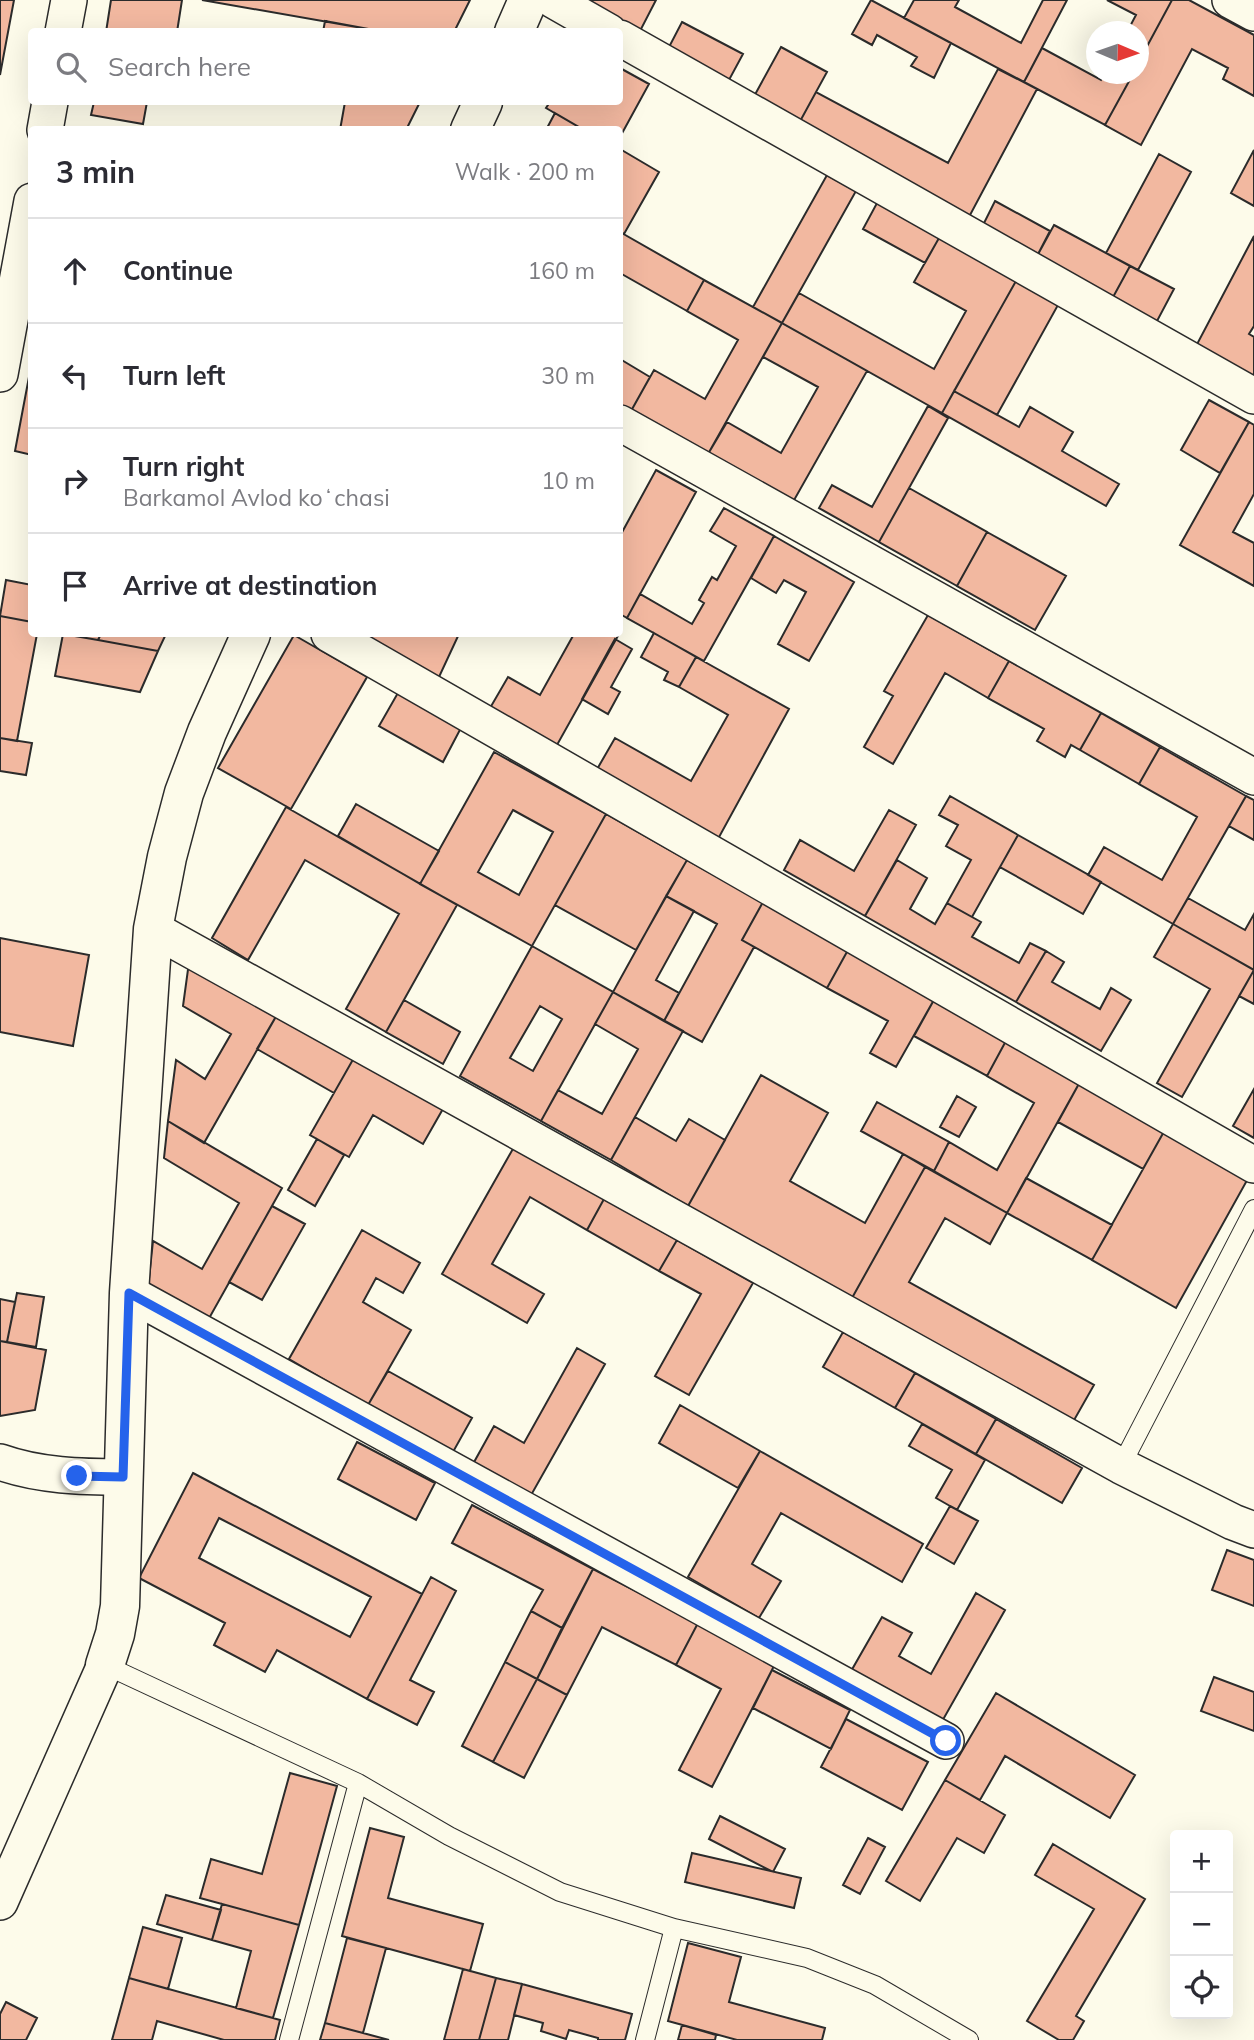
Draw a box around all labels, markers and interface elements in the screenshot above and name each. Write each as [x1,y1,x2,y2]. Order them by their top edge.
north arrow [1086,21,1149,84]
search box [28,28,623,105]
icon: search [52,48,90,86]
text: Search here [108,50,251,83]
text: 3 min [56,153,135,191]
text: Walk · 200 m [455,157,595,186]
icon: ahead [56,252,94,290]
text: Continue [123,254,233,287]
text: 160 m [527,256,595,285]
icon: left [56,357,94,395]
text: Turn left [123,359,225,392]
text: 30 m [541,361,595,390]
text: Turn right [123,450,244,483]
icon: right [56,462,94,500]
text: 10 m [541,466,595,495]
text: Barkamol Avlod koʻchasi [123,483,390,512]
icon: arrive [56,567,94,605]
text: Arrive at destination [123,569,378,602]
route end [61,1460,92,1491]
route start [930,1725,961,1756]
map controls [1170,1830,1233,2019]
button: + [1170,1830,1233,1893]
button: − [1170,1893,1233,1956]
button: locate [1170,1956,1233,2019]

